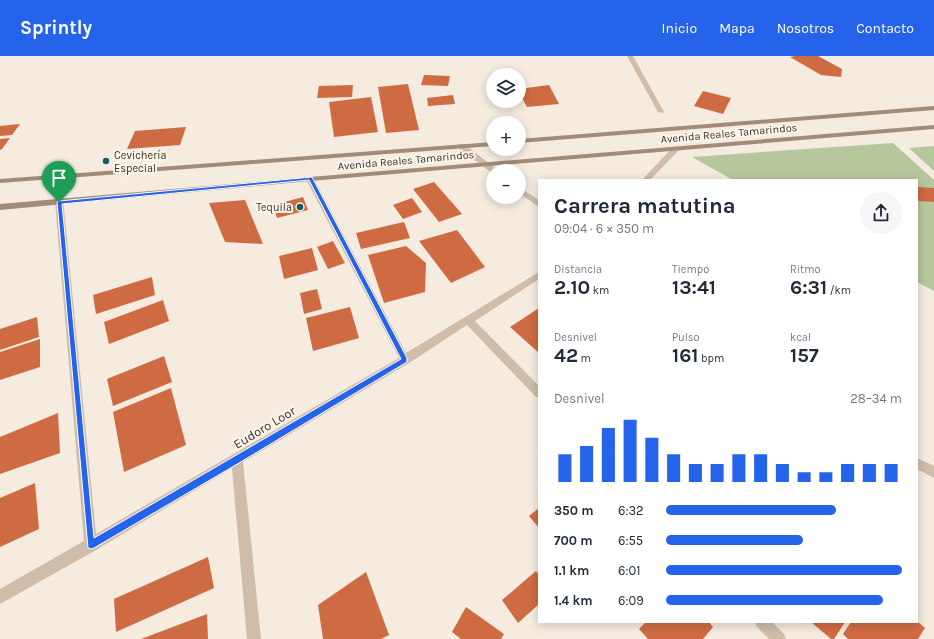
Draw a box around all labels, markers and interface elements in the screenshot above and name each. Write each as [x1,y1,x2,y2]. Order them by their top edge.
text: Sprintly [20,17,92,39]
text: Inicio [662,20,697,37]
text: Mapa [719,20,755,37]
text: Nosotros [777,20,834,37]
text: Contacto [856,20,914,37]
map controls [486,68,526,204]
button: layers [486,68,526,108]
button: + [486,116,526,156]
street label: Avenida Reales Tamarindos [660,121,798,146]
street label: Avenida Reales Tamarindos [337,148,475,173]
place label: Cevichería Especial [114,149,166,175]
marker: Cevichería Especial [101,156,111,166]
pin [42,161,76,202]
button: − [486,164,526,204]
icon: arrive [48,167,70,189]
button: share [860,192,902,234]
text: Carrera matutina [554,193,736,219]
place label: Tequila [256,201,292,214]
marker: Tequila [295,202,305,212]
text: 09:04 · 6 × 350 m [554,221,654,236]
text: Distancia [554,263,602,276]
text: Tiempo [672,263,709,276]
text: Ritmo [790,263,820,276]
text: 2.10 [554,276,590,299]
text: 13:41 [672,276,716,299]
text: 6:31 [790,276,827,299]
text: km [590,284,609,297]
text: /km [827,284,851,297]
text: Desnivel [554,331,597,344]
text: Pulso [672,331,700,344]
text: kcal [790,331,811,344]
text: 42 [554,344,578,367]
text: 161 [672,344,698,367]
text: 157 [790,344,819,367]
text: m [578,352,591,365]
text: bpm [698,352,724,365]
text: Desnivel [554,391,605,406]
text: 28–34 m [850,391,902,406]
street label: Eudoro Loor [230,403,298,452]
text: 350 m [554,503,594,518]
text: 6:32 [618,503,644,518]
text: 700 m [554,533,593,548]
text: 6:55 [618,533,643,548]
text: 1.1 km [554,563,589,578]
text: 6:01 [618,563,640,578]
text: 1.4 km [554,593,592,608]
text: 6:09 [618,593,644,608]

